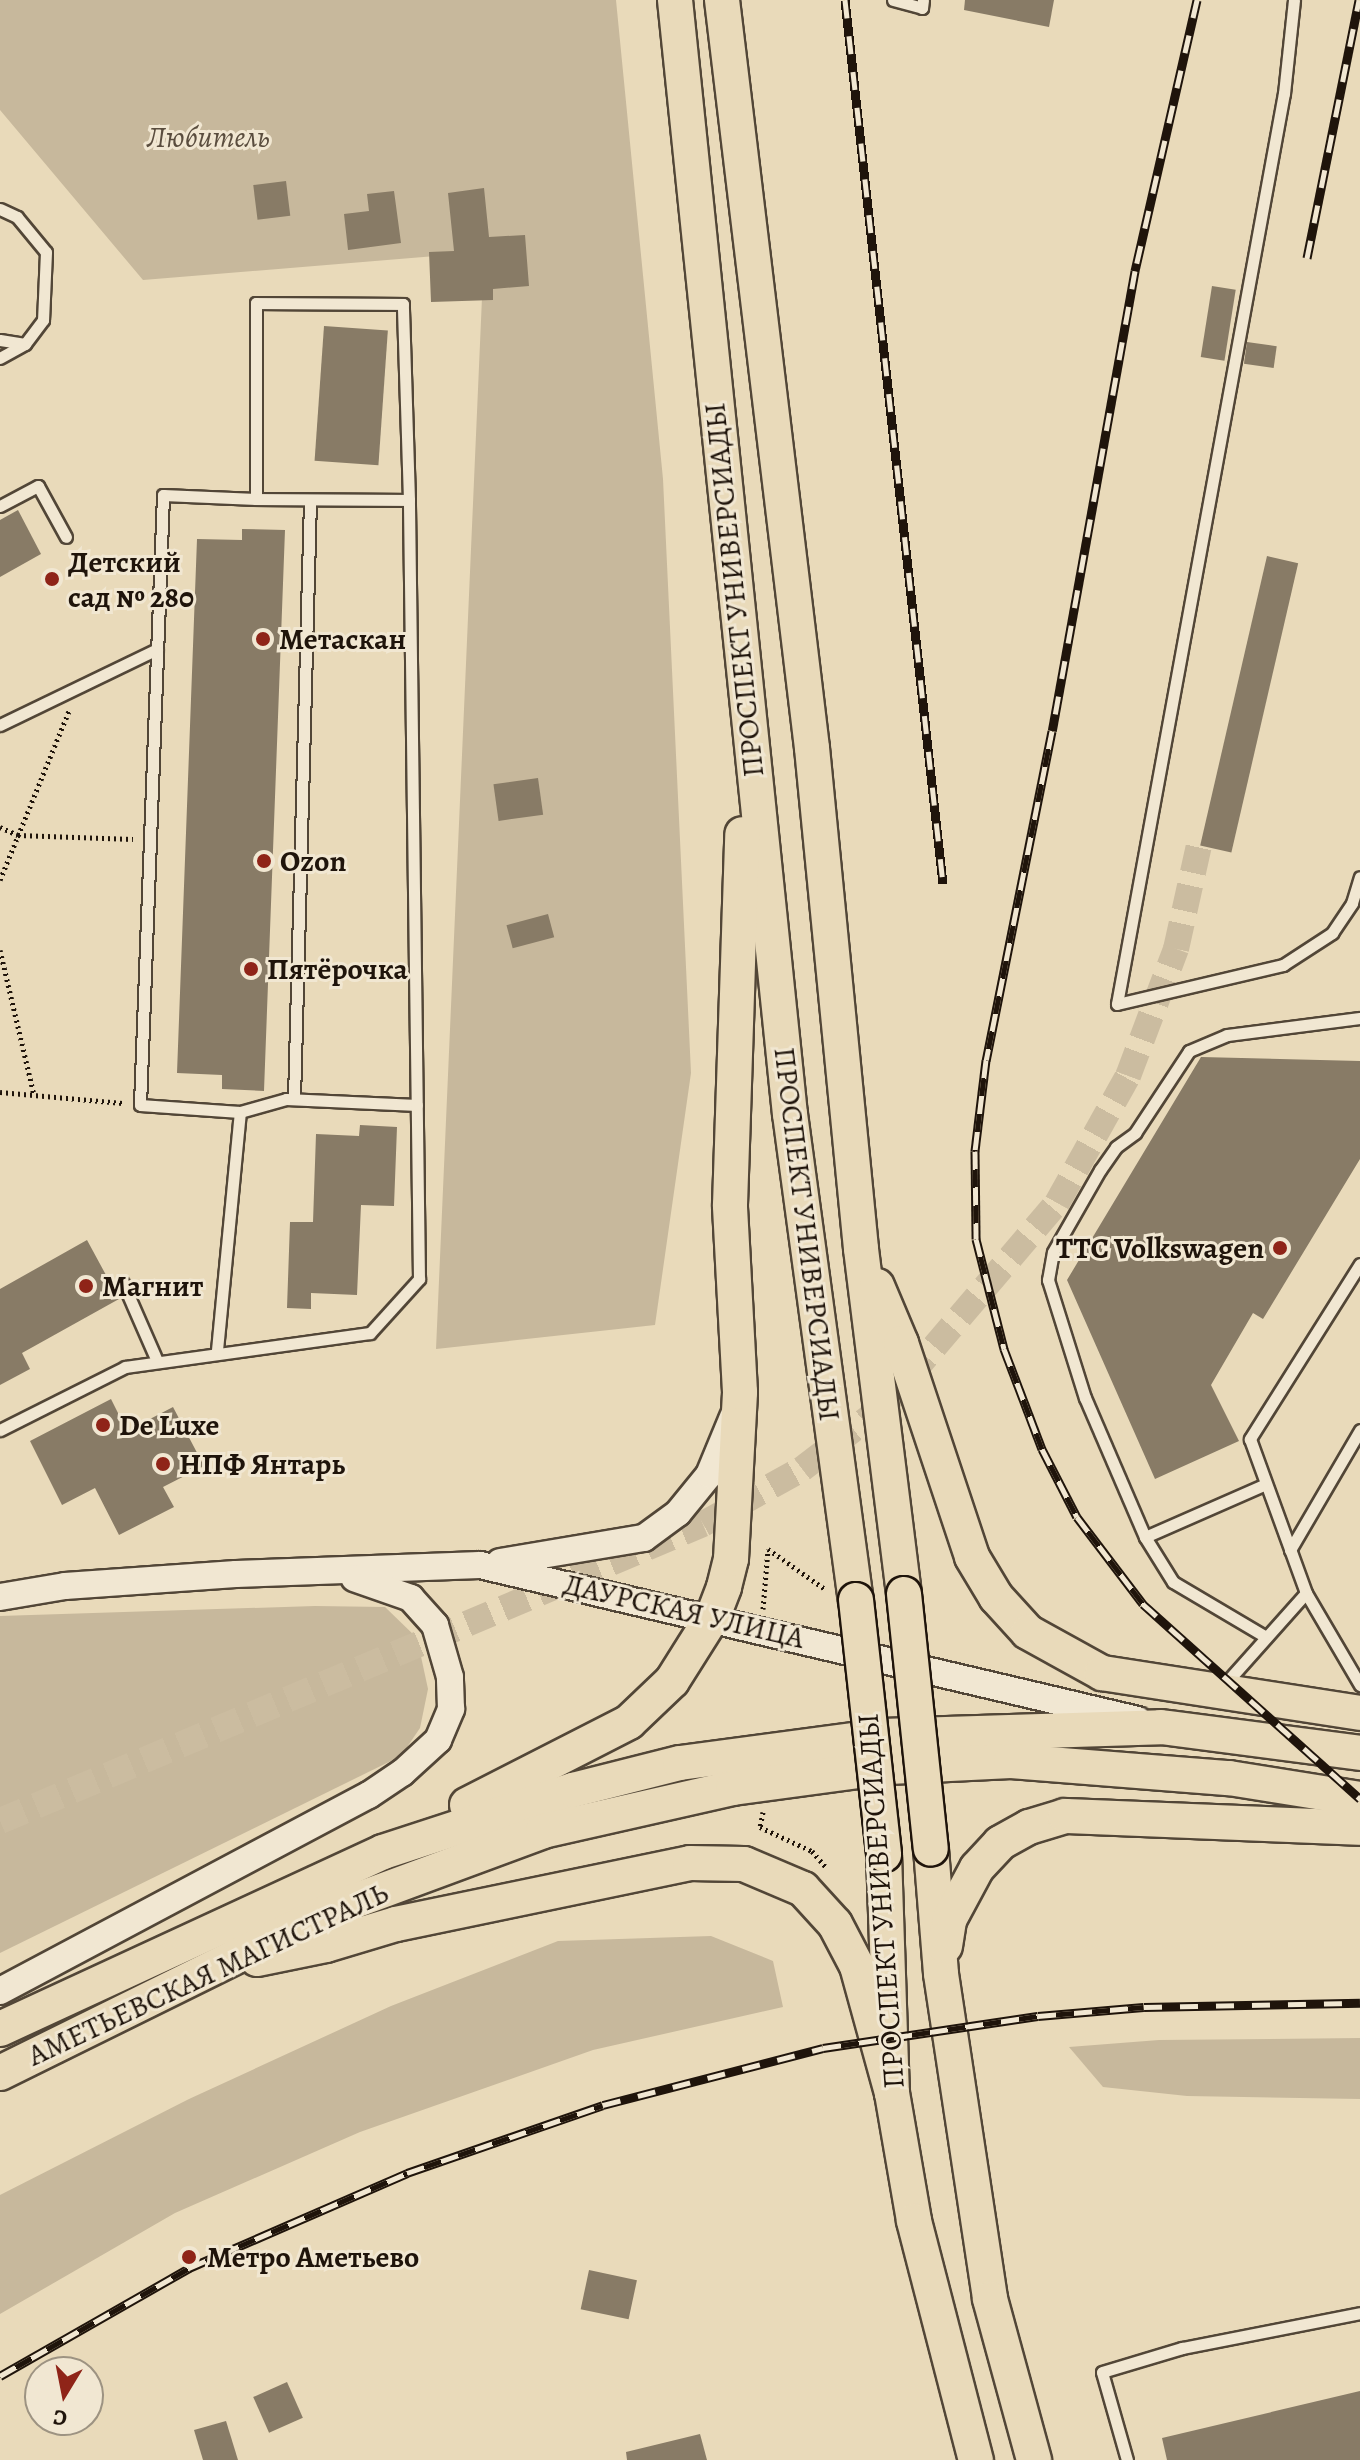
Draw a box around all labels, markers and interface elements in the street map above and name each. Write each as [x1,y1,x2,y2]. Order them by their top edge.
park label: Любитель [146,119,270,155]
street label: ПРОСПЕКТ УНИВЕРСИАДЫ [696,401,772,779]
place label: Детский сад № 280 [68,544,194,614]
marker: Детский сад № 280 [43,570,61,588]
place label: Метаскан [279,621,406,657]
marker: Метаскан [254,630,272,648]
place label: Ozon [280,843,346,879]
marker: Ozon [255,852,273,870]
place label: Пятёрочка [267,951,408,987]
marker: Пятёрочка [242,960,260,978]
street label: ПРОСПЕКТ УНИВЕРСИАДЫ [766,1045,848,1423]
place label: ТТС Volkswagen [1056,1230,1264,1266]
marker: ТТС Volkswagen [1271,1239,1289,1257]
place label: Магнит [102,1268,203,1304]
marker: Магнит [77,1277,95,1295]
place label: De Luxe [119,1407,219,1443]
marker: De Luxe [94,1416,112,1434]
place label: НПФ Янтарь [179,1446,345,1482]
marker: НПФ Янтарь [154,1455,172,1473]
street label: ДАУРСКАЯ УЛИЦА [560,1566,808,1656]
street label: ПРОСПЕКТ УНИВЕРСИАДЫ [850,1712,912,2090]
street label: АМЕТЬЕВСКАЯ МАГИСТРАЛЬ [22,1874,394,2074]
place label: Метро Аметьево [207,2239,419,2275]
marker: Метро Аметьево [178,2246,200,2268]
north arrow [24,2356,104,2436]
text: С [51,2402,69,2434]

